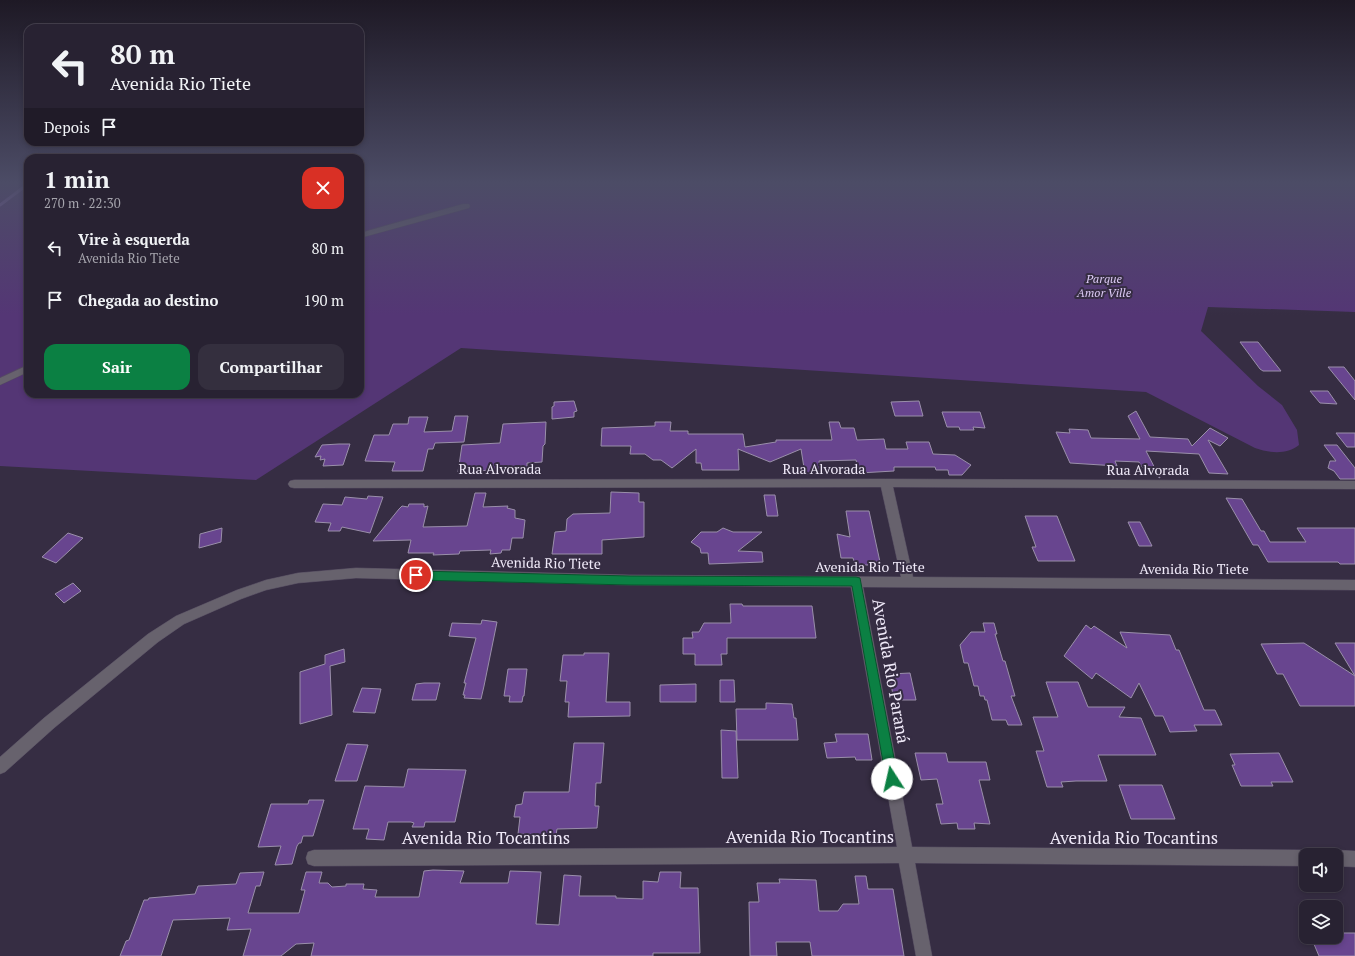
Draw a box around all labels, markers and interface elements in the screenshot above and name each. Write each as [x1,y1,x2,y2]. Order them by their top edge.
text: 80 m [110,35,175,72]
icon: left [44,40,96,92]
text: Avenida Rio Tiete [110,71,251,95]
icon: arrive [98,116,120,138]
text: Depois [44,117,90,137]
text: 1 min [44,163,110,195]
button: close [302,167,344,209]
text: 270 m · 22:30 [44,194,121,212]
text: Vire à esquerda [78,229,190,249]
icon: left [44,237,66,259]
text: 80 m [311,238,344,258]
text: Avenida Rio Tiete [78,249,180,267]
park label: Parque Amor Ville [1076,271,1132,300]
icon: arrive [44,289,66,311]
text: Chegada ao destino [78,290,218,310]
text: 190 m [303,290,344,310]
button: Sair [44,344,190,390]
button: Compartilhar [198,344,344,390]
street label: Rua Alvorada [459,459,541,478]
street label: Rua Alvorada [783,459,865,478]
street label: Rua Alvorada [1107,460,1189,479]
street label: Avenida Rio Tiete [491,552,601,573]
street label: Avenida Rio Tiete [815,557,925,576]
pin [399,558,433,592]
street label: Avenida Rio Tiete [1139,559,1249,578]
icon: arrive [405,564,427,586]
street label: Avenida Rio Paraná [867,597,916,745]
position arrow [871,758,913,800]
street label: Avenida Rio Tocantins [726,825,894,848]
street label: Avenida Rio Tocantins [402,826,570,849]
street label: Avenida Rio Tocantins [1050,826,1218,849]
map controls [1299,848,1343,944]
button: sound [1299,848,1343,892]
button: layers [1299,900,1343,944]

